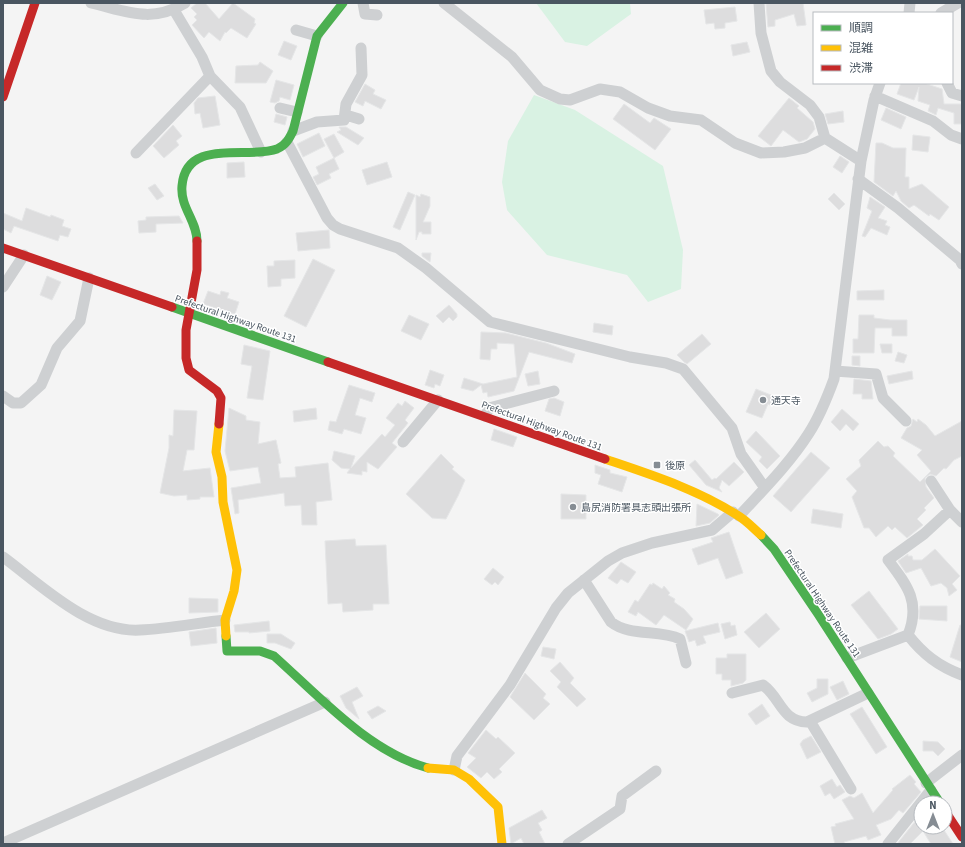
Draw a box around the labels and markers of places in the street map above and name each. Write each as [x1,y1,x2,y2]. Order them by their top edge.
place label: 通天寺 [771,394,801,408]
marker: 通天寺 [758,395,768,405]
place label: 後原 [665,459,685,473]
marker: 後原 [652,460,662,470]
place label: 島尻消防署具志頭出張所 [581,501,691,515]
marker: 島尻消防署具志頭出張所 [568,502,578,512]

